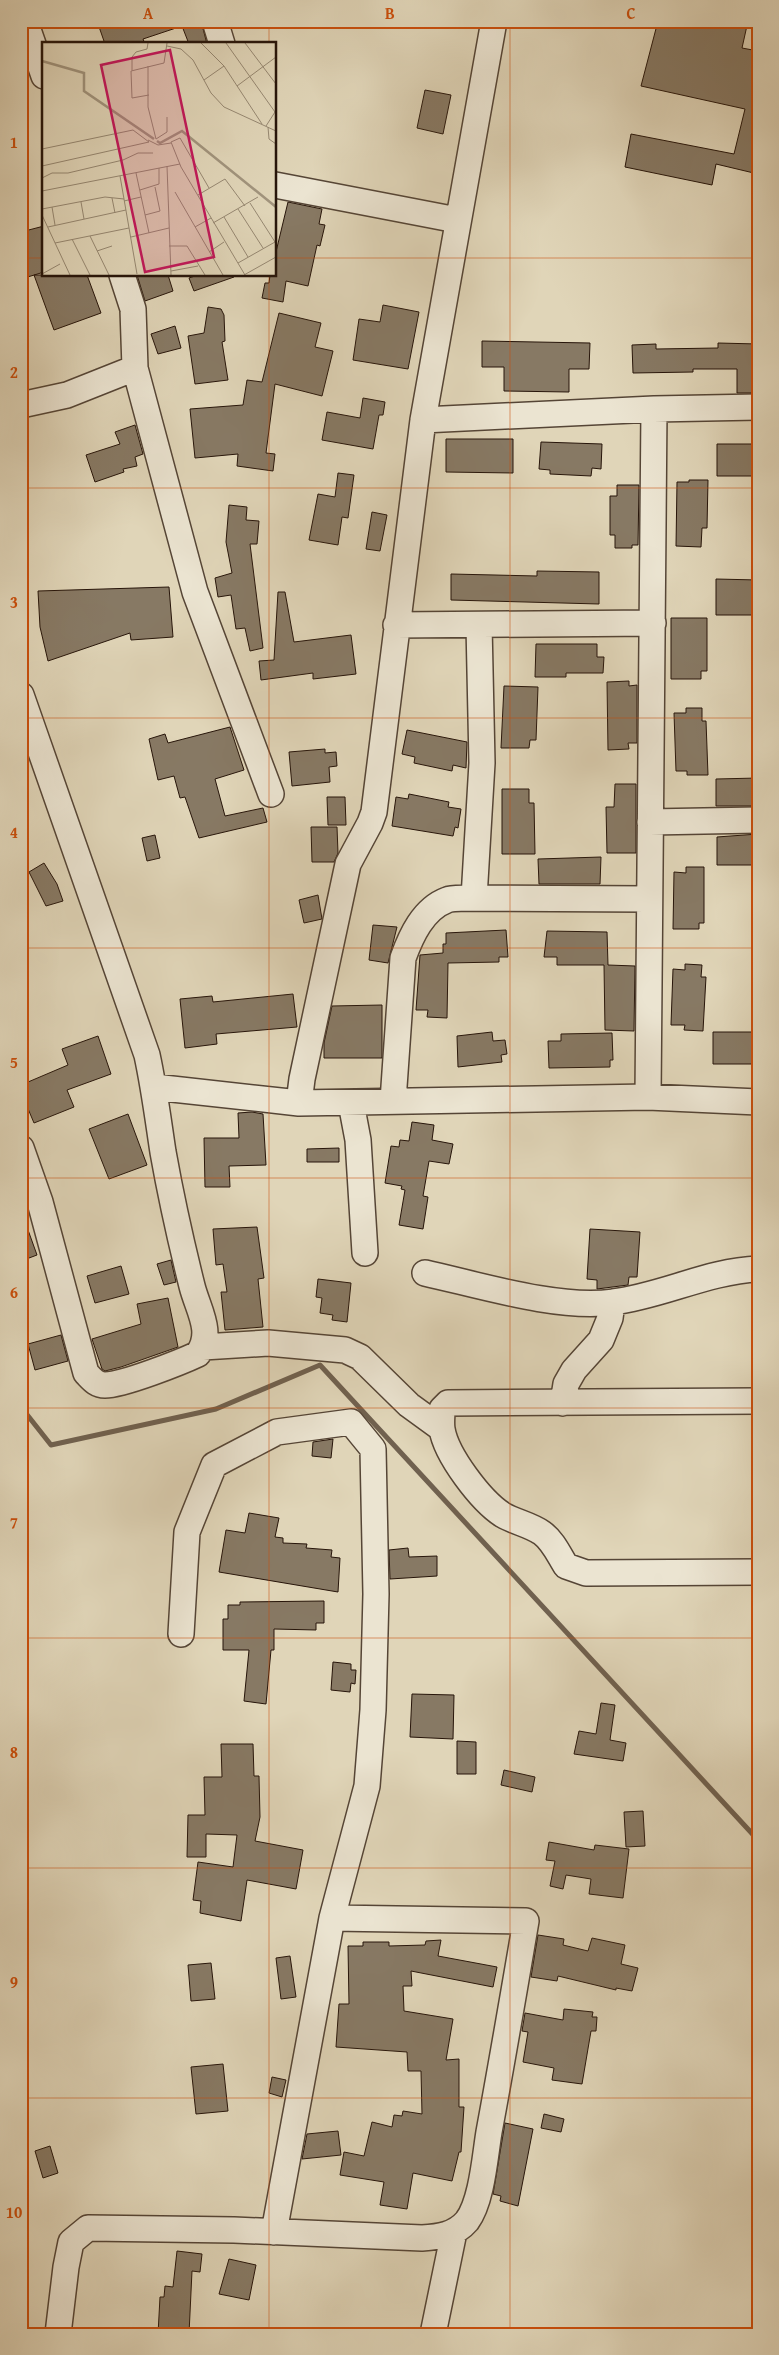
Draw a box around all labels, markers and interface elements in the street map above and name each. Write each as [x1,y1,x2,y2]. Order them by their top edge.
text: A [143,1,154,25]
text: B [385,1,395,25]
text: C [626,1,636,25]
inset map [42,42,276,276]
text: 1 [10,130,18,154]
text: 2 [10,360,18,384]
text: 3 [10,590,18,614]
text: 4 [10,820,18,844]
text: 5 [10,1050,18,1074]
text: 6 [10,1280,18,1304]
text: 7 [10,1510,18,1534]
text: 8 [10,1740,18,1764]
text: 9 [10,1970,18,1994]
text: 10 [6,2200,22,2224]

